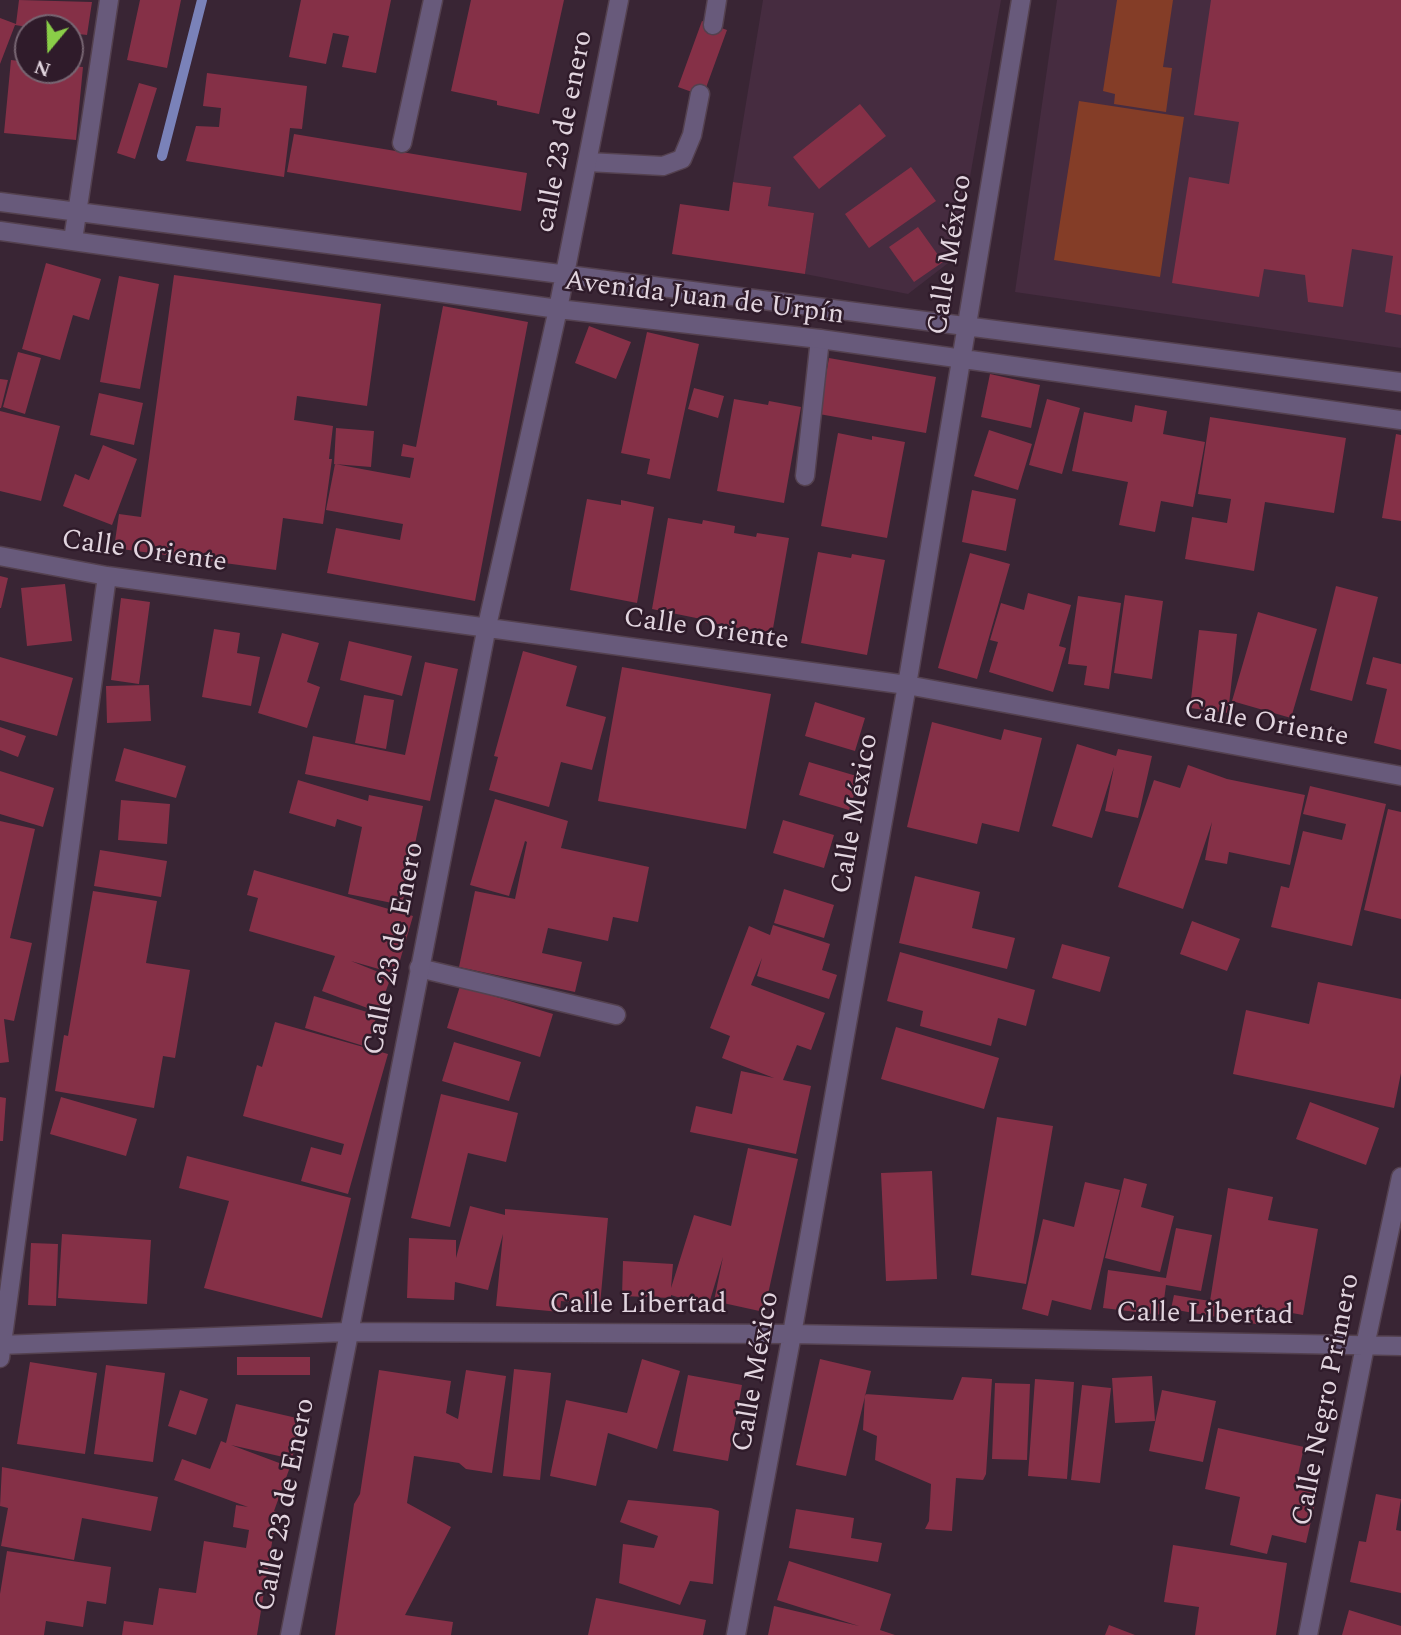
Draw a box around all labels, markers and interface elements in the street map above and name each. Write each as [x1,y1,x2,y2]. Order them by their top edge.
north arrow [14,14,84,84]
street label: calle 23 de enero [530,28,602,236]
text: N [31,51,55,84]
street label: Calle México [923,172,981,338]
street label: Avenida Juan de Urpín [562,266,846,334]
street label: Calle Oriente [59,525,229,581]
street label: Calle Oriente [621,603,791,659]
street label: Calle Oriente [1181,694,1351,756]
street label: Calle México [826,731,888,897]
street label: Calle 23 de Enero [359,840,433,1058]
street label: Calle Negro Primero [1287,1271,1369,1529]
street label: Calle México [727,1289,789,1455]
street label: Calle Libertad [549,1290,727,1324]
street label: Calle Libertad [1116,1298,1294,1334]
street label: Calle 23 de Enero [250,1396,324,1614]

